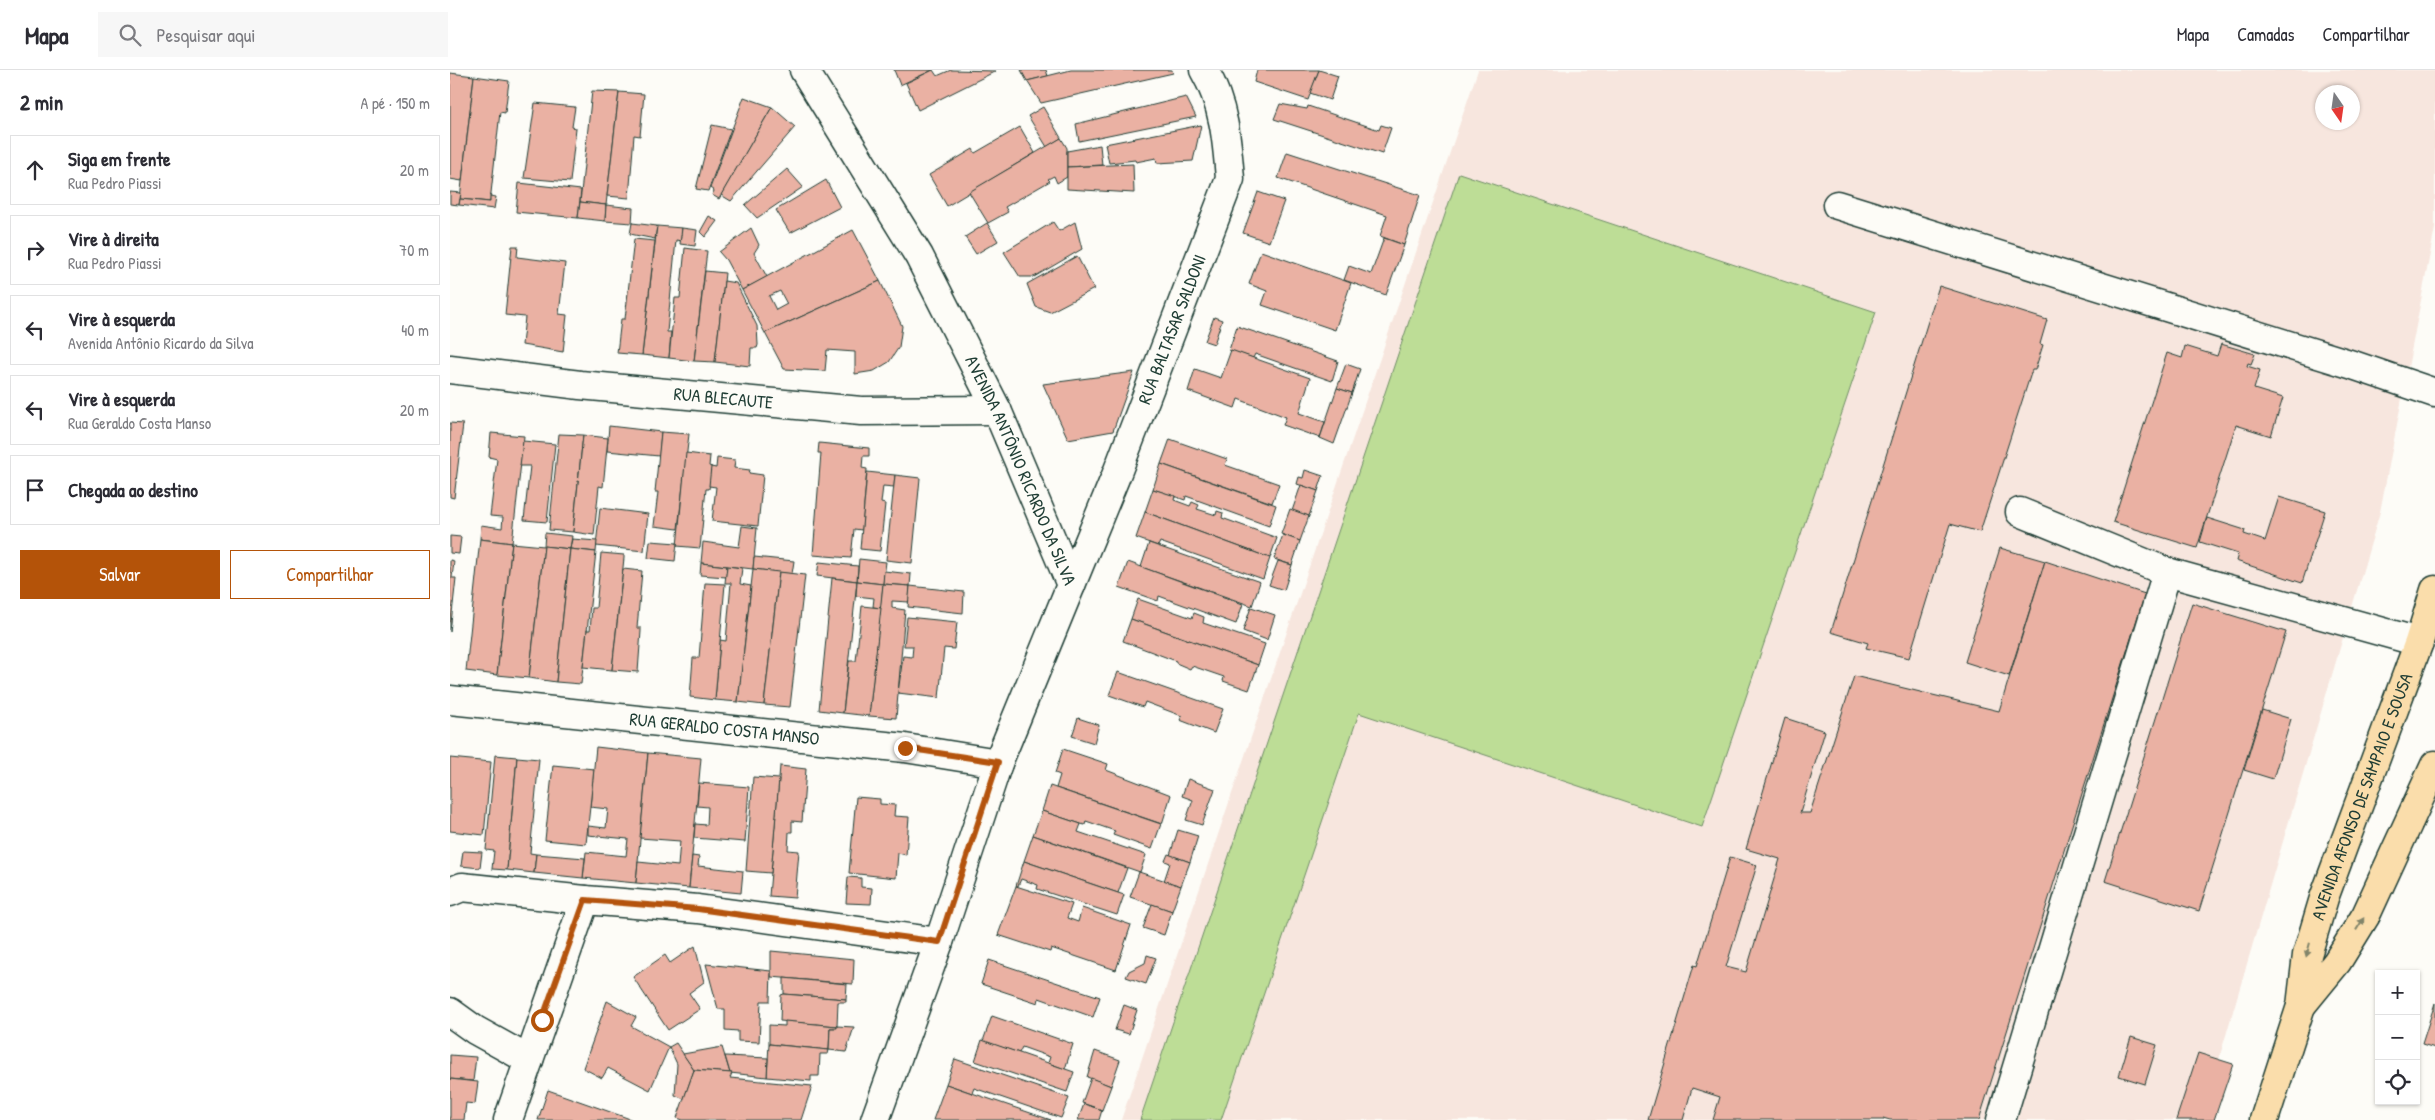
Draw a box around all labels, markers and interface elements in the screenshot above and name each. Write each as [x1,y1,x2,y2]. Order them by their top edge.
search box [98,12,448,57]
text: Mapa [25,19,68,51]
icon: search [116,21,144,49]
text: Pesquisar aqui [156,22,256,48]
text: Mapa [2177,22,2209,47]
text: Camadas [2237,22,2294,47]
text: Compartilhar [2322,22,2410,47]
north arrow [2315,85,2360,130]
text: 2 min [20,88,63,117]
text: A pé · 150 m [360,92,430,114]
text: Siga em frente [68,146,171,172]
icon: ahead [21,156,49,184]
text: 20 m [400,159,429,181]
text: Rua Pedro Piassi [68,172,162,194]
text: Vire à direita [68,226,159,252]
icon: right [21,236,49,264]
text: 70 m [399,239,429,261]
street label: RUA BALTASAR SALDONI [1132,251,1212,408]
text: Rua Pedro Piassi [68,252,162,274]
text: Vire à esquerda [68,306,175,332]
icon: left [21,316,49,344]
text: 40 m [401,319,429,341]
text: Avenida Antônio Ricardo da Silva [68,332,253,354]
street label: AVENIDA ANTÔNIO RICARDO DA SILVA [959,351,1083,589]
street label: RUA BLECAUTE [673,381,774,415]
text: Vire à esquerda [68,386,175,412]
icon: left [21,396,49,424]
text: 20 m [400,399,429,421]
text: Rua Geraldo Costa Manso [68,412,211,434]
icon: arrive [21,476,49,504]
text: Chegada ao destino [68,477,198,503]
button: Salvar [20,550,220,599]
button: Compartilhar [230,550,430,599]
street label: AVENIDA AFONSO DE SAMPAIO E SOUSA [2305,669,2418,923]
street label: RUA GERALDO COSTA MANSO [628,706,821,751]
route end [894,737,917,760]
one-way arrow [2356,917,2365,931]
one-way arrow [2304,942,2312,957]
map controls [2375,970,2420,1105]
button: + [2375,970,2420,1015]
route start [531,1009,554,1032]
button: − [2375,1015,2420,1060]
button: locate [2375,1060,2420,1105]

